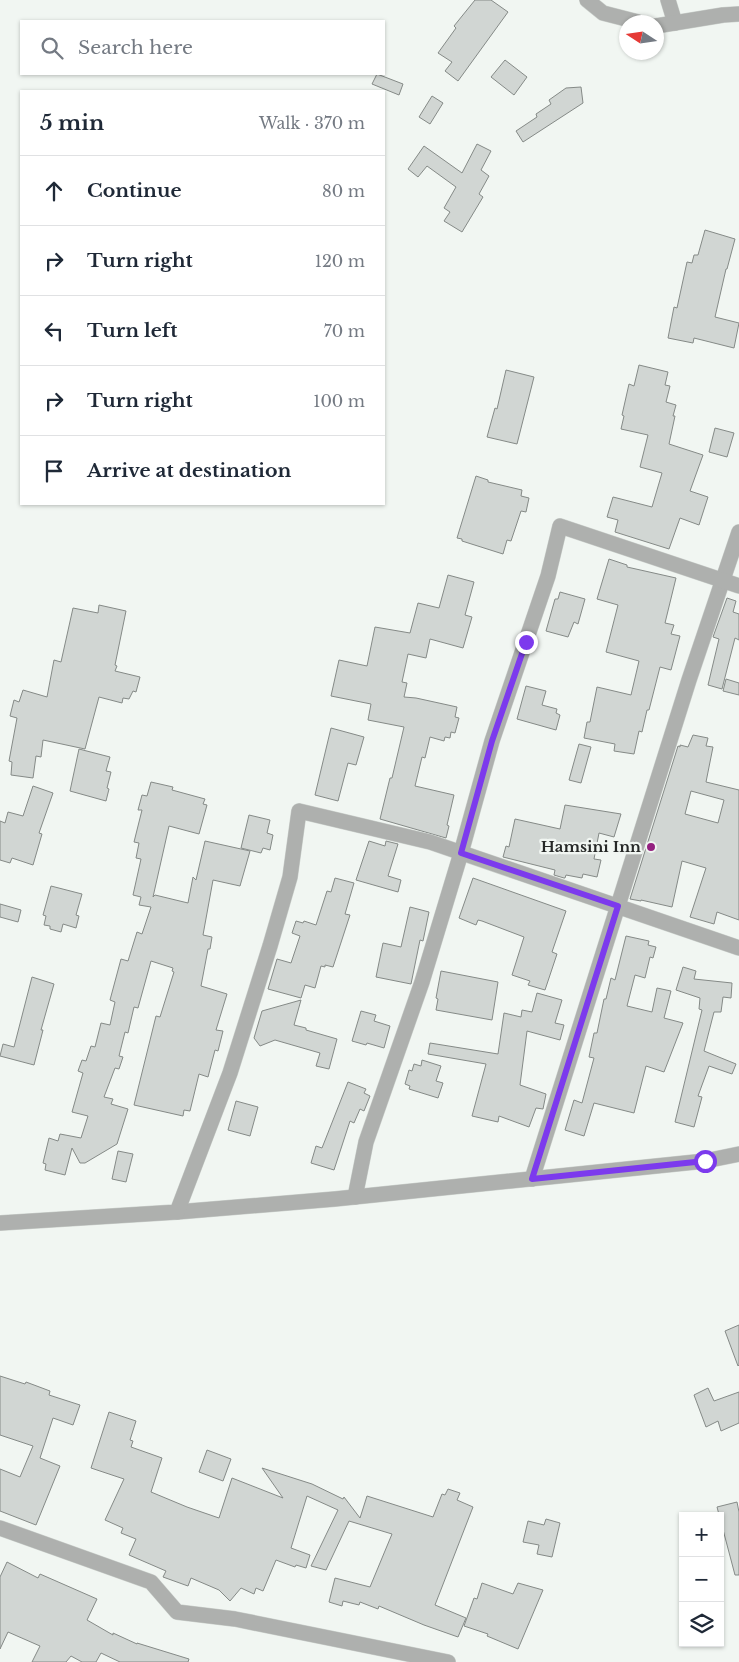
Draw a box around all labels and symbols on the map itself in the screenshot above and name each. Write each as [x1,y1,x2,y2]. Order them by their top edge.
north arrow [619,15,664,60]
route end [515,631,538,654]
place label: Hamsini Inn [541,837,641,856]
marker: Hamsini Inn [645,841,657,853]
route start [694,1150,717,1173]

